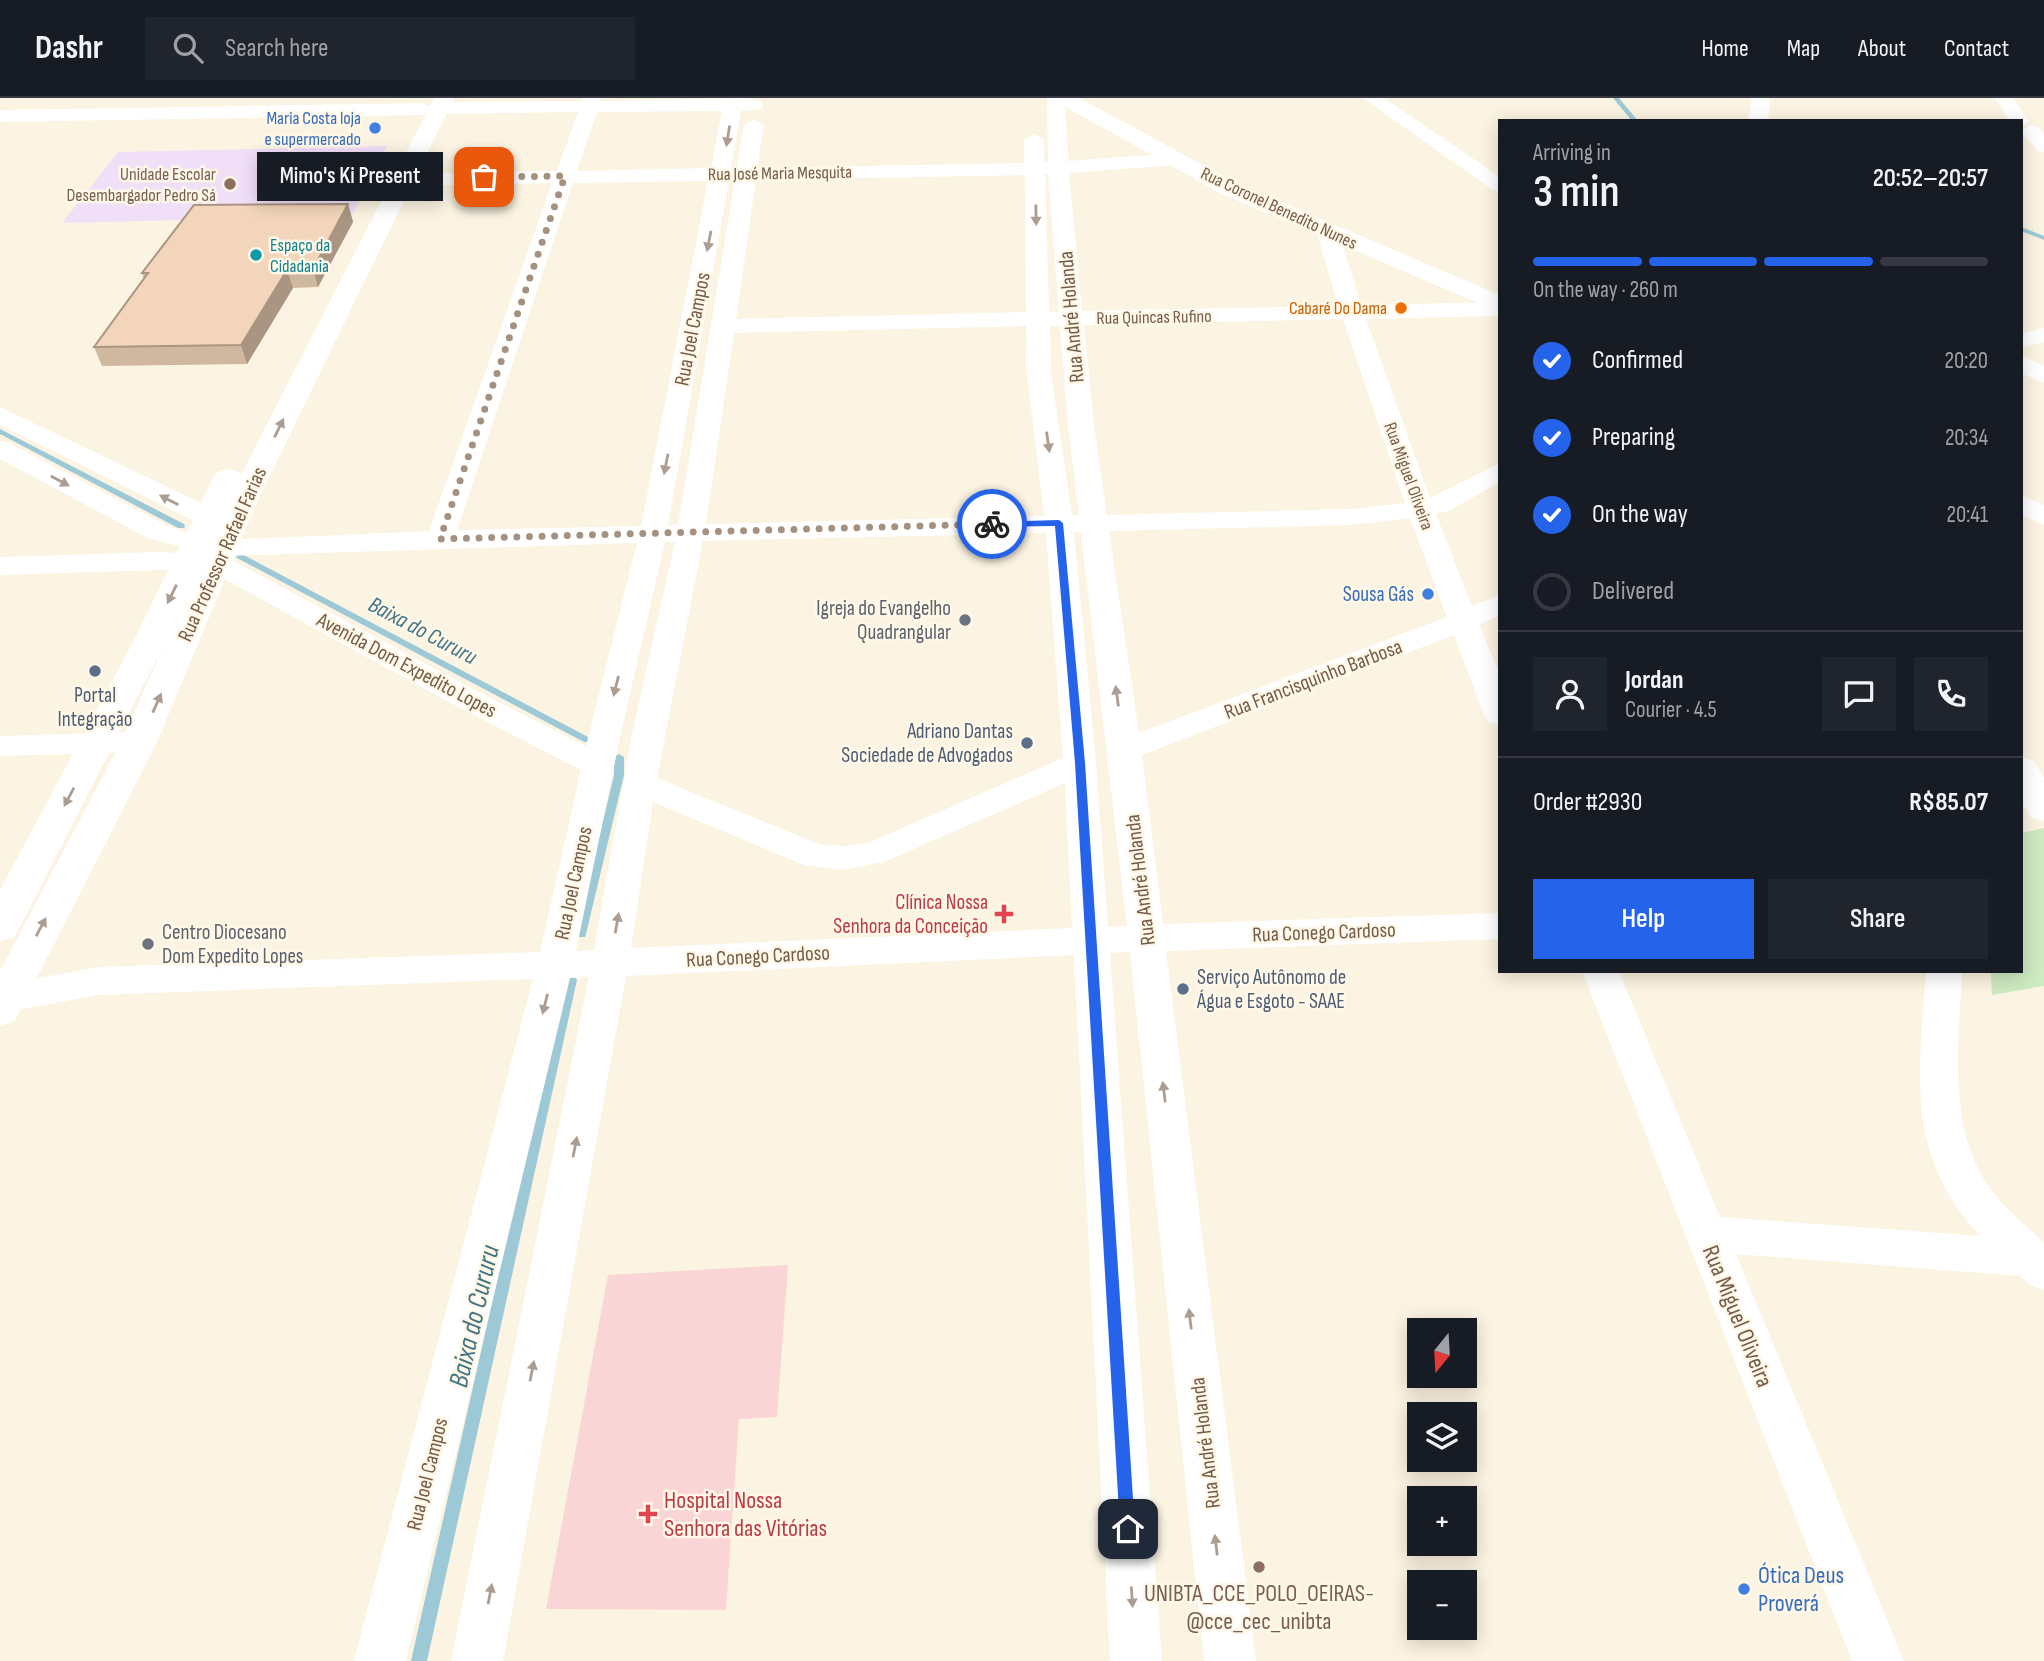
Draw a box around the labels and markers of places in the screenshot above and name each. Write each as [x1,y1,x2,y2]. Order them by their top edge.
place label: Maria Costa loja e supermercado [265,108,361,150]
marker: Maria Costa loja e supermercado [367,120,383,136]
pin [454,147,514,207]
callout: Mimo's Ki Present [256,153,442,202]
place label: Unidade Escolar Desembargador Pedro Sá [67,164,216,206]
marker: Unidade Escolar Desembargador Pedro Sá [222,176,238,192]
place label: Espaço da Cidadania [270,235,330,277]
marker: Espaço da Cidadania [248,247,264,263]
place label: Cabaré Do Dama [1289,298,1387,319]
marker: Cabaré Do Dama [1393,300,1409,316]
place label: Sousa Gás [1343,582,1414,607]
marker: Sousa Gás [1420,586,1436,602]
place label: Igreja do Evangelho Quadrangular [816,596,951,645]
marker: Igreja do Evangelho Quadrangular [957,612,973,628]
marker: Portal Integração [87,663,103,679]
place label: Portal Integração [57,683,133,732]
place label: Adriano Dantas Sociedade de Advogados [841,719,1013,768]
marker: Adriano Dantas Sociedade de Advogados [1019,735,1035,751]
place label: Clínica Nossa Senhora da Conceição [833,890,988,939]
marker: Clínica Nossa Senhora da Conceição [994,904,1014,924]
place label: Centro Diocesano Dom Expedito Lopes [162,920,303,969]
marker: Centro Diocesano Dom Expedito Lopes [140,936,156,952]
place label: Serviço Autônomo de Água e Esgoto - SAAE [1196,965,1346,1014]
marker: Serviço Autônomo de Água e Esgoto - SAAE [1175,981,1191,997]
place label: Hospital Nossa Senhora das Vitórias [664,1486,827,1543]
pin [1098,1499,1158,1559]
marker: Hospital Nossa Senhora das Vitórias [638,1504,658,1524]
marker: UNIBTA_CCE_POLO_OEIRAS- @cce_cec_unibta [1251,1559,1267,1575]
place label: Ótica Deus Proverá [1758,1561,1844,1618]
place label: UNIBTA_CCE_POLO_OEIRAS- @cce_cec_unibta [1144,1579,1374,1636]
marker: Ótica Deus Proverá [1736,1581,1752,1597]

